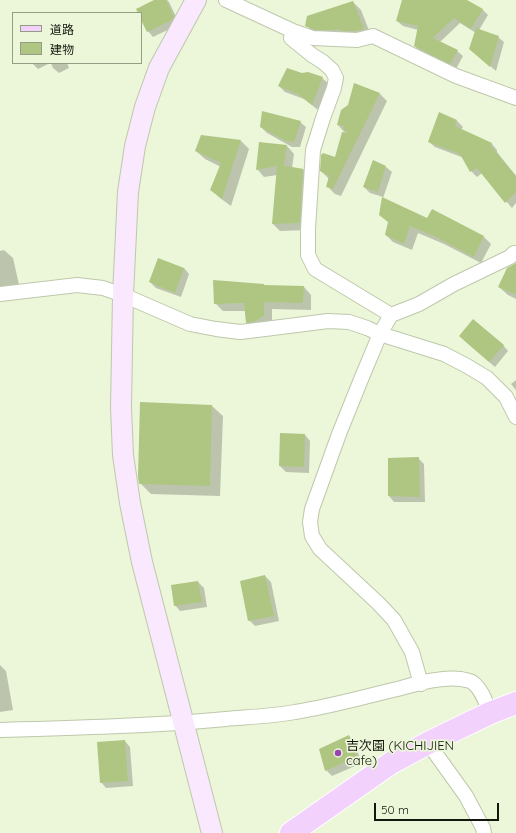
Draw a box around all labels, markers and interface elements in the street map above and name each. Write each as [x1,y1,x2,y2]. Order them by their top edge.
legend [12,12,142,64]
text: 道路 [50,22,74,37]
text: 建物 [50,42,74,57]
place label: 吉次園 (KICHIJIEN cafe) [346,738,454,769]
marker: 吉次園 (KICHIJIEN cafe) [333,748,343,758]
scale bar [376,795,501,821]
text: 50 m [381,802,409,817]

